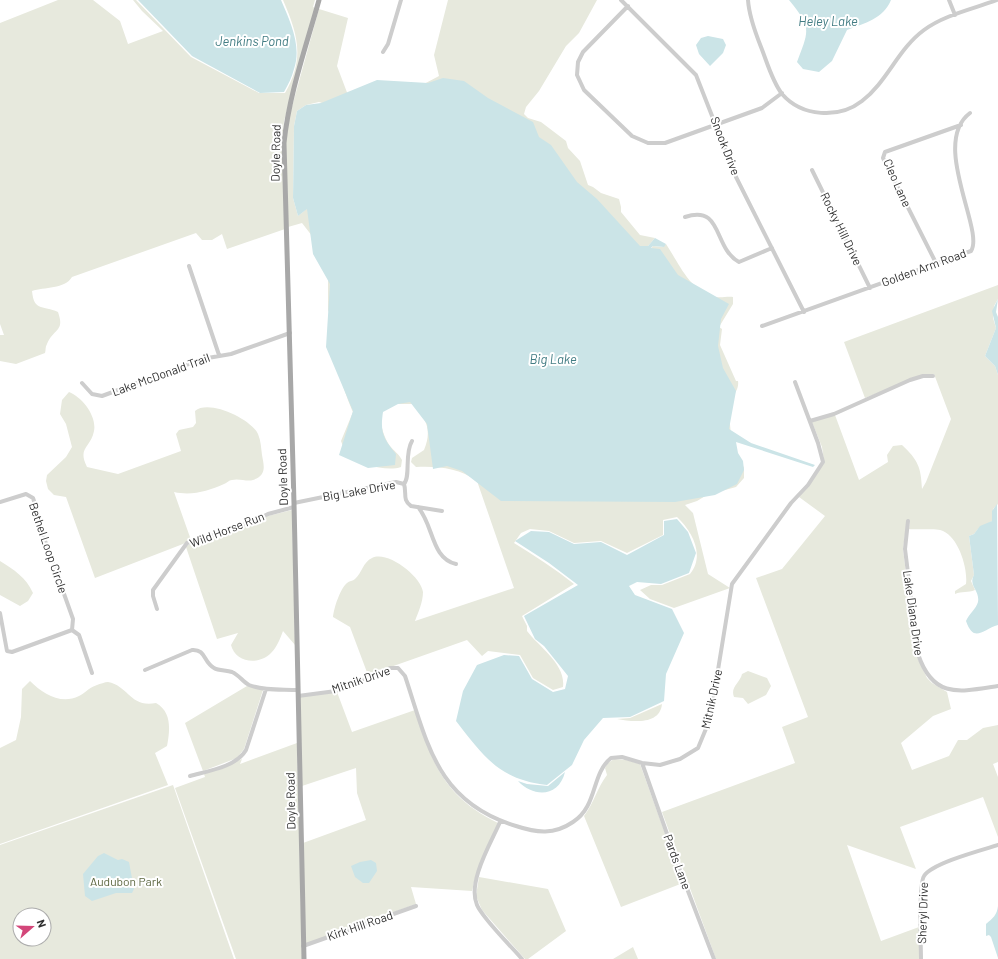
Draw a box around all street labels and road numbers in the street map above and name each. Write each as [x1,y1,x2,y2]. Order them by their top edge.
street label: Snook Drive [708,114,744,177]
street label: Doyle Road [268,124,282,182]
street label: Cleo Lane [881,156,915,209]
street label: Rocky Hill Drive [818,190,866,267]
street label: Golden Arm Road [879,245,968,289]
street label: Lake McDonald Trail [110,350,211,398]
street label: Doyle Road [274,448,290,506]
street label: Big Lake Drive [321,477,396,503]
street label: Bethel Loop Circle [27,500,71,595]
street label: Wild Horse Run [187,508,266,550]
street label: Lake Diana Drive [901,569,927,656]
street label: Mitnik Drive [330,663,392,696]
street label: Mitnik Drive [698,668,724,730]
street label: Doyle Road [283,772,297,830]
street label: Pards Lane [661,832,694,891]
street label: Sheryl Drive [914,882,930,944]
street label: Kirk Hill Road [325,907,394,943]

